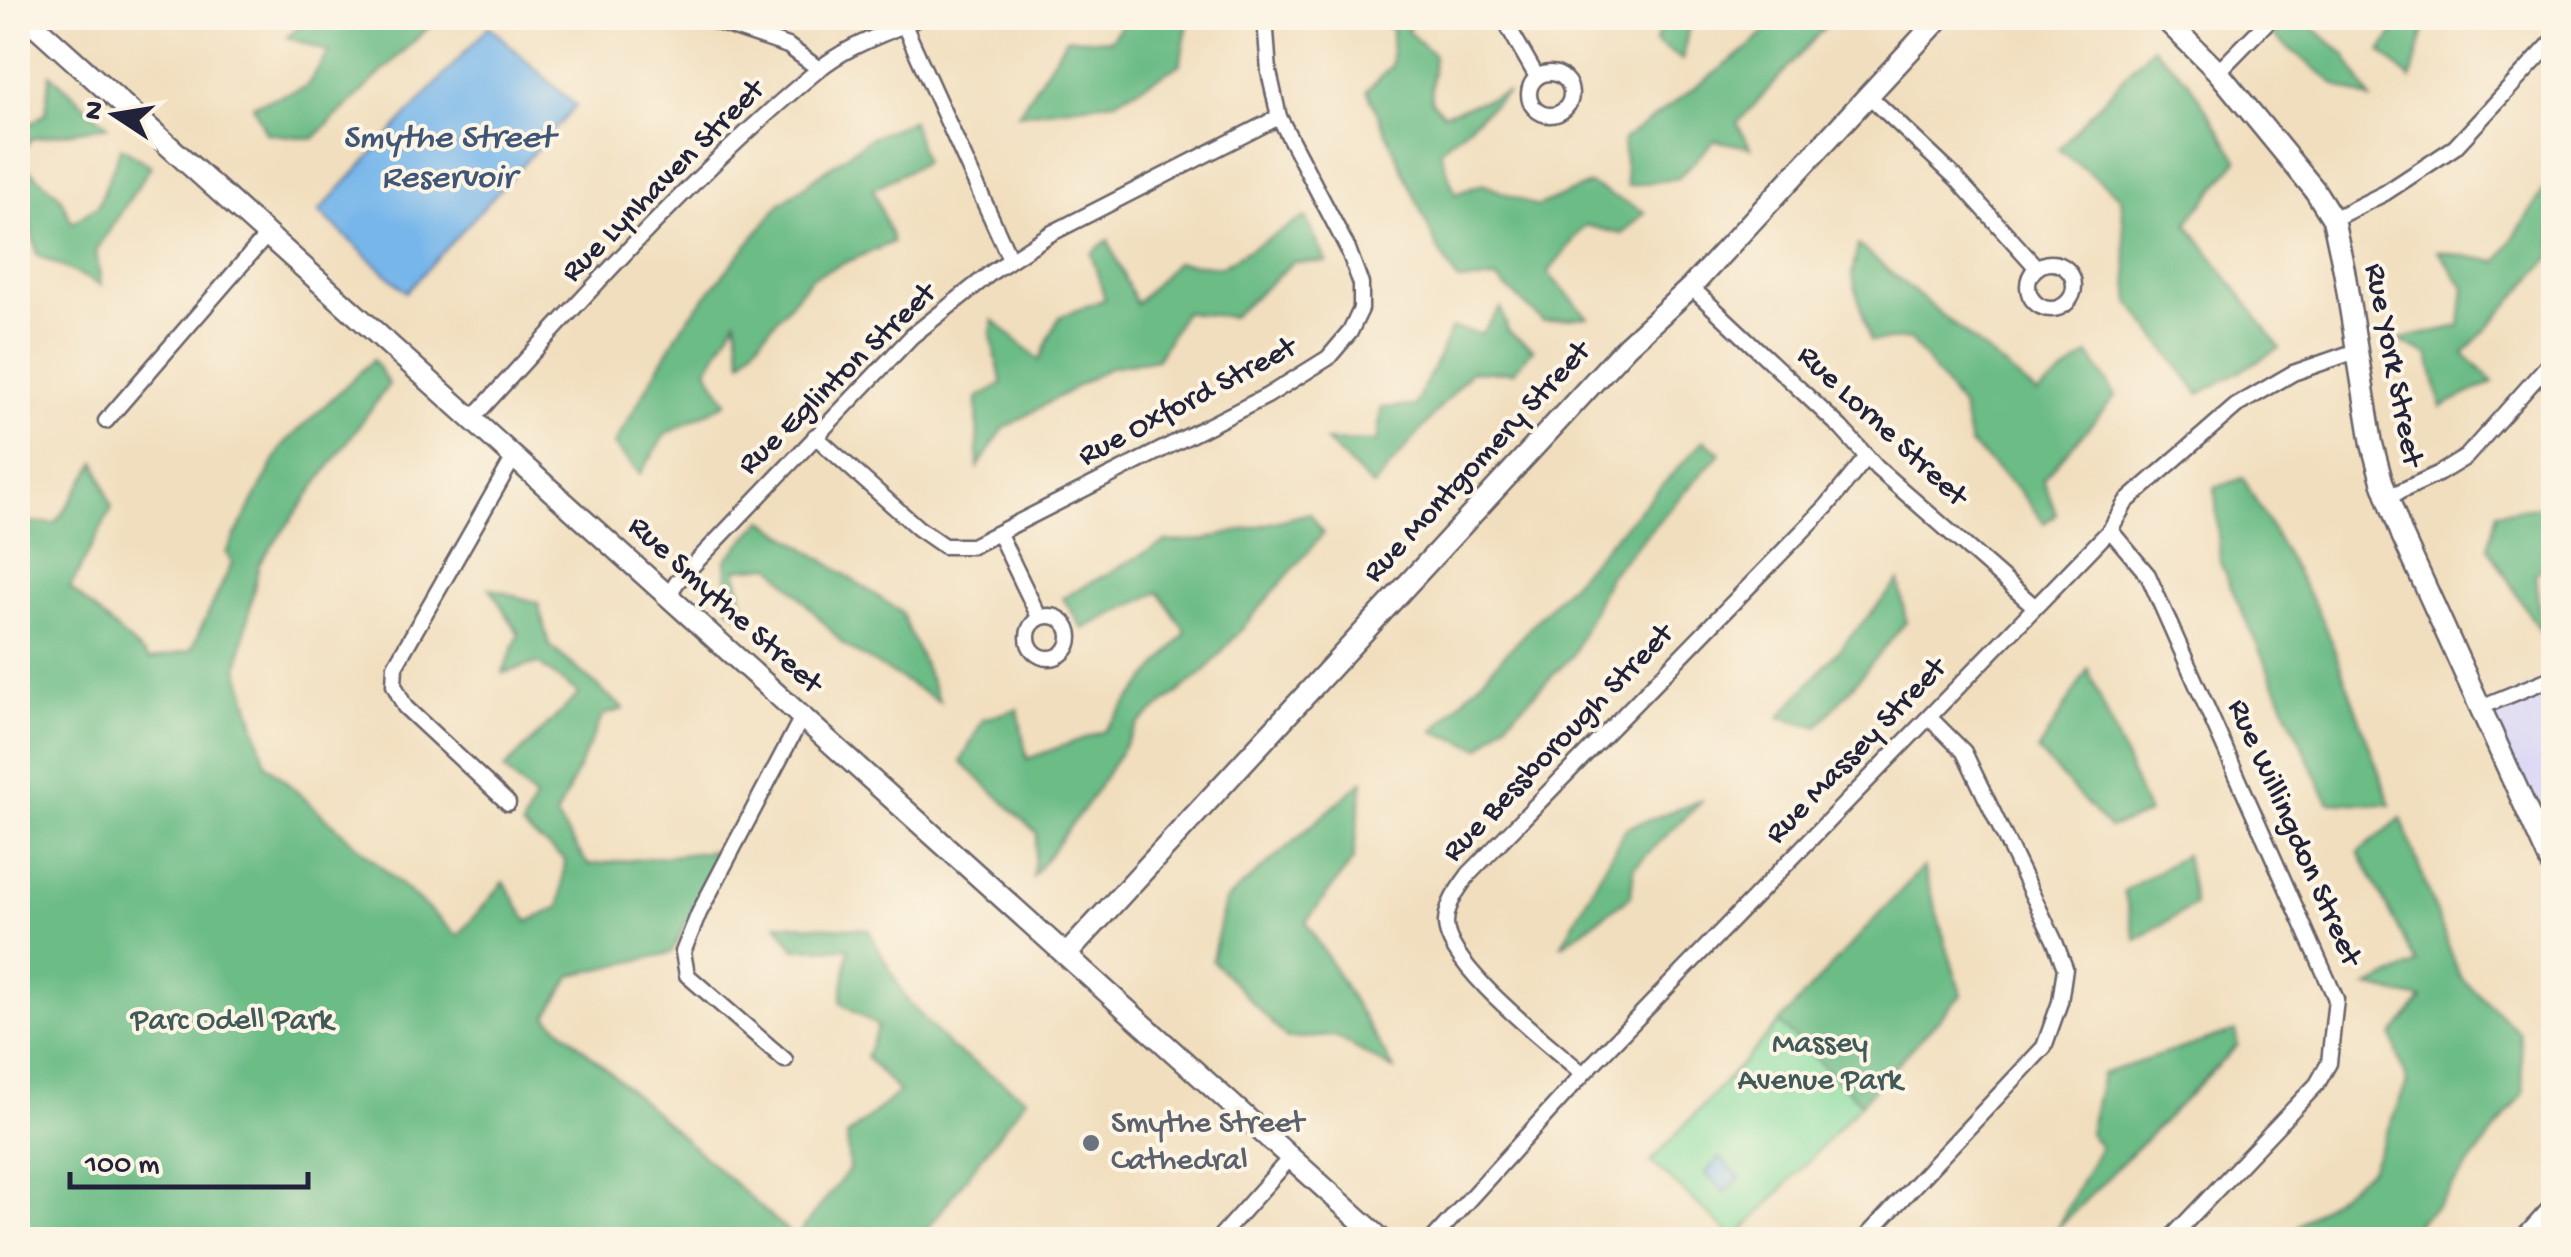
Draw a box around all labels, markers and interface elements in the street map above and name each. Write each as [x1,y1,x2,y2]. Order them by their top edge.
north arrow [65,65,165,165]
street label: Rue Lynhaven Street [554,70,776,292]
text: N [77,98,113,123]
water label: Smythe Street Reservoir [342,119,559,200]
street label: Rue York Street [2354,260,2431,473]
street label: Rue Eglinton Street [731,274,947,484]
street label: Rue Oxford Street [1073,328,1306,476]
street label: Rue Montgomery Street [1356,332,1602,592]
street label: Rue Lorne Street [1788,338,1977,518]
street label: Rue Smythe Street [619,509,831,705]
street label: Rue Bessborough Street [1435,615,1685,871]
street label: Rue Massey Street [1758,649,1958,853]
street label: Rue Willingdon Street [2217,694,2370,975]
park label: Parc Odell Park [130,1003,336,1041]
park label: Massey Avenue Park [1738,1026,1905,1101]
place label: Smythe Street Cathedral [1111,1106,1307,1181]
scale bar [70,1127,308,1189]
marker: Smythe Street Cathedral [1080,1132,1102,1154]
text: 100 m [84,1149,160,1184]

